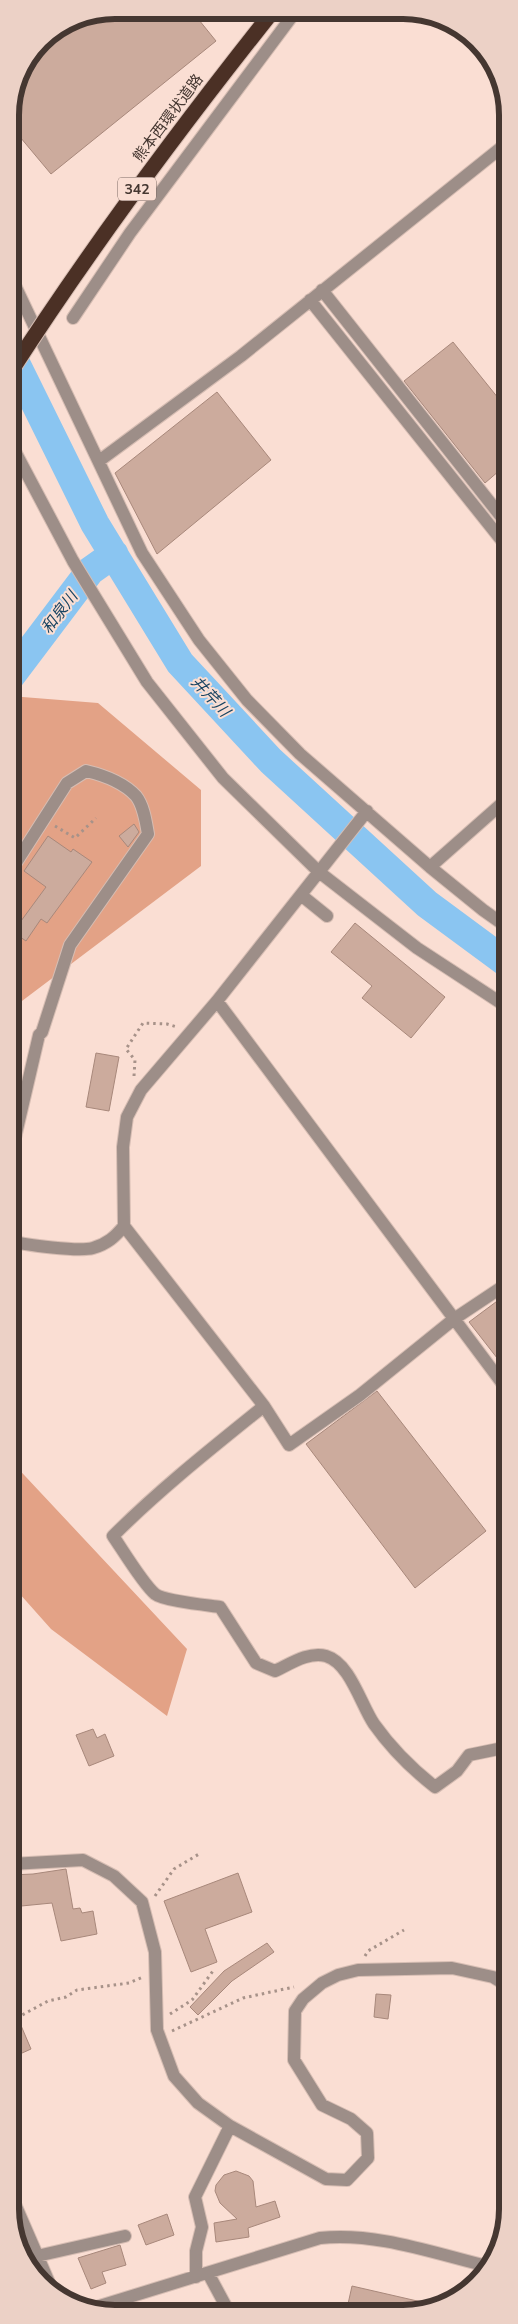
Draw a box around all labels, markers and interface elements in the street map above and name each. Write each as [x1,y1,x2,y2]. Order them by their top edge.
street label: 熊本西環状道路 [128,70,208,166]
road number: 342 [118,178,156,200]
water label: 和泉川 [37,585,84,638]
water label: 井芹川 [186,672,236,723]

